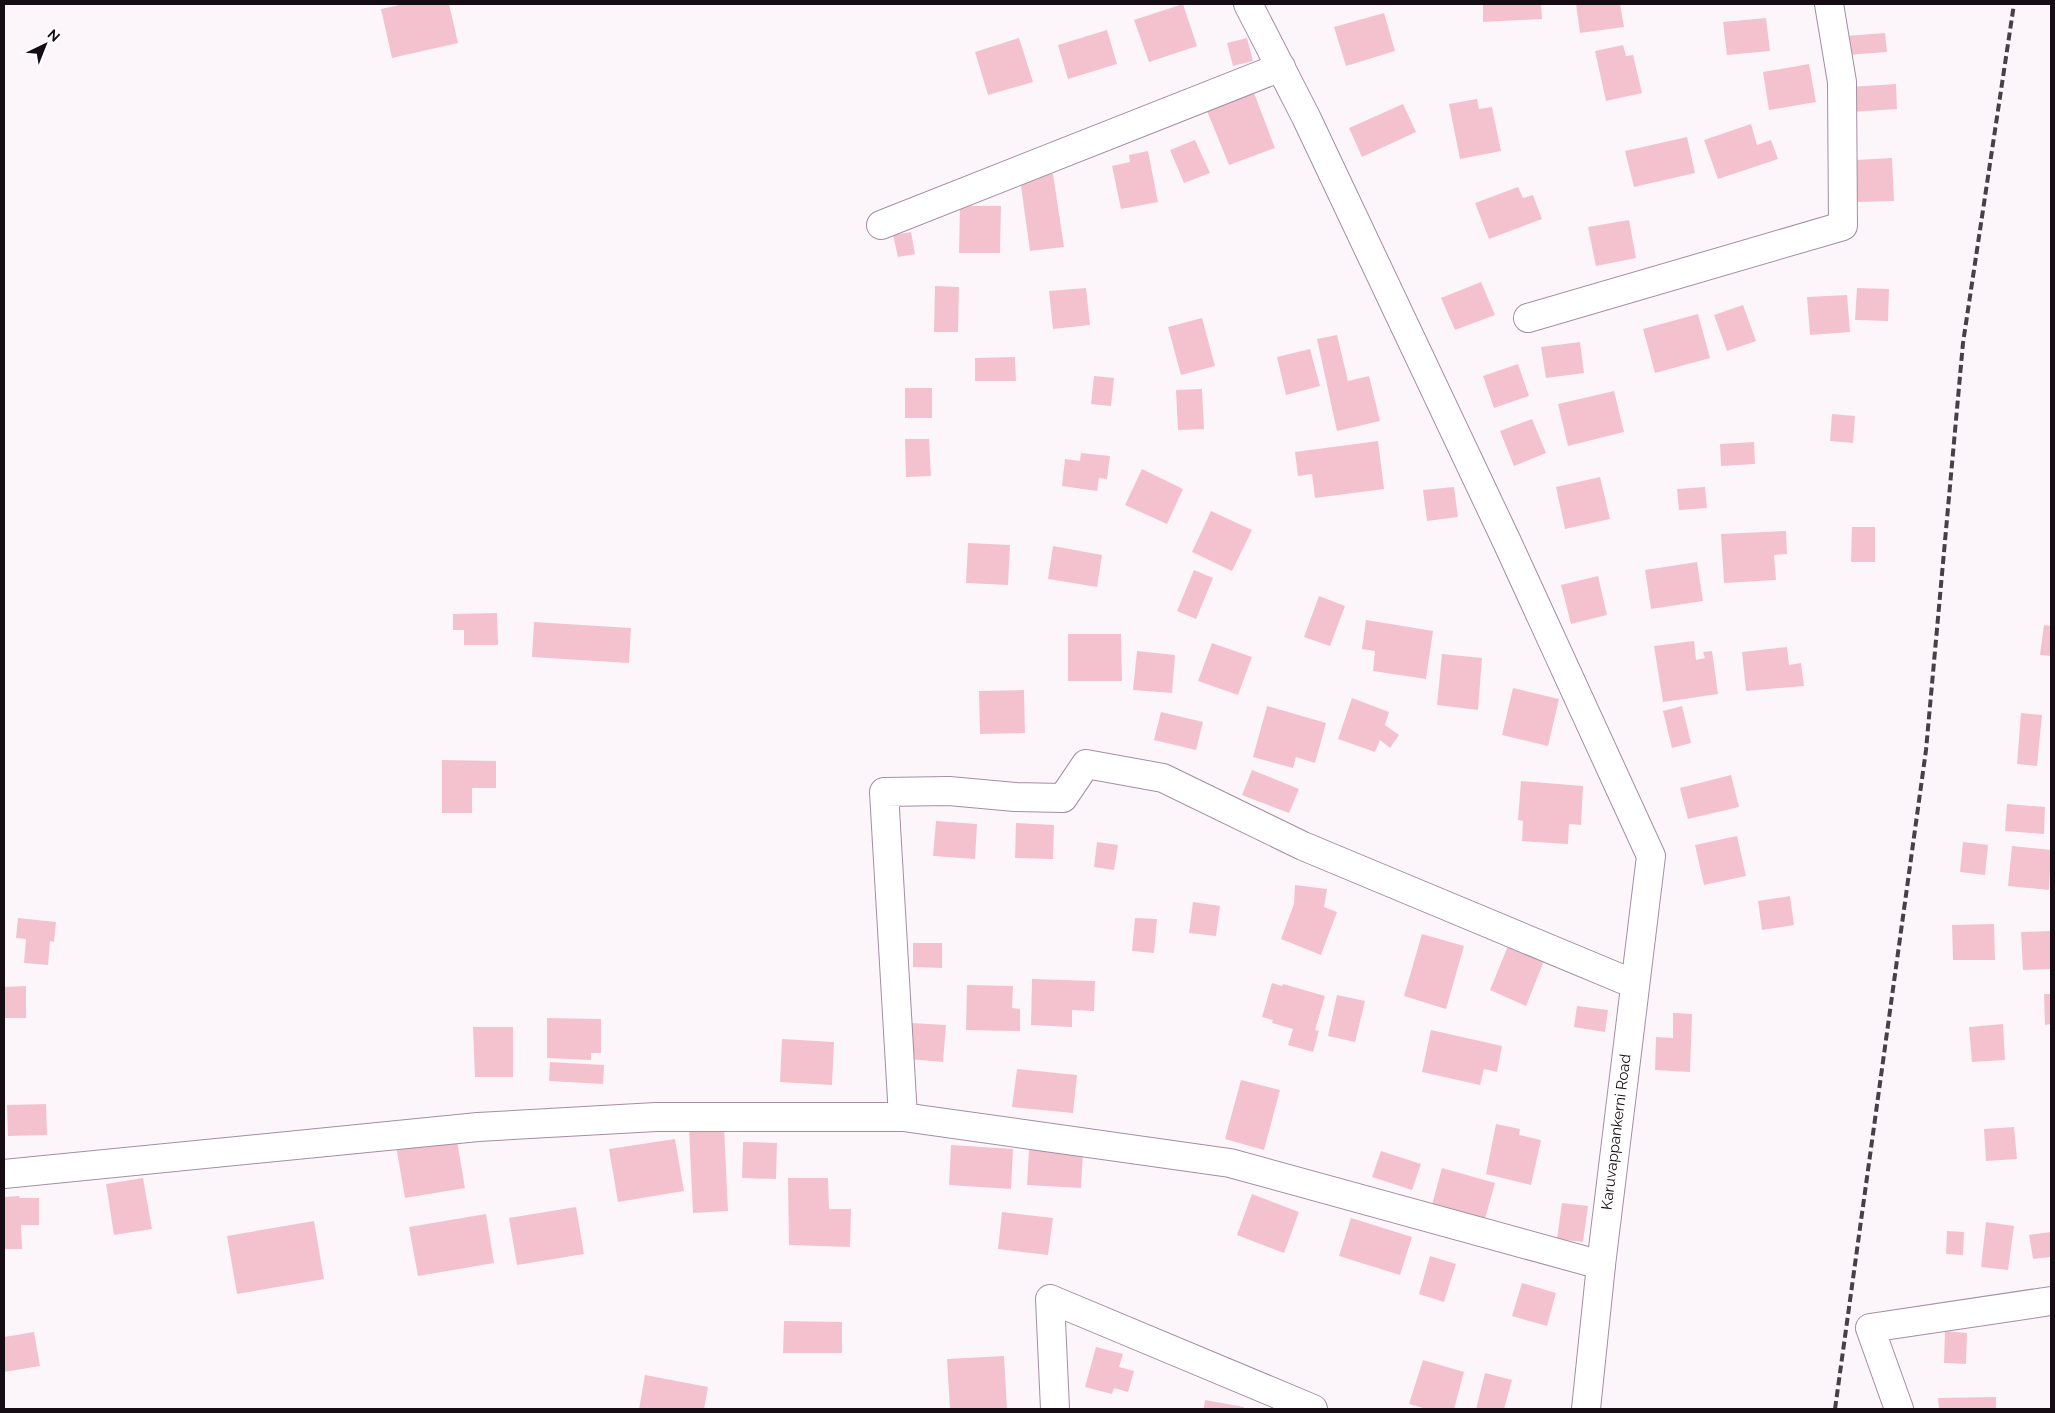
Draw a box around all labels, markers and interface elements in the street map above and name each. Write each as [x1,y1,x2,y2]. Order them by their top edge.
north arrow [20,20,70,70]
text: N [45,26,63,45]
street label: Karuvappankerni Road [1598,1053,1634,1211]

